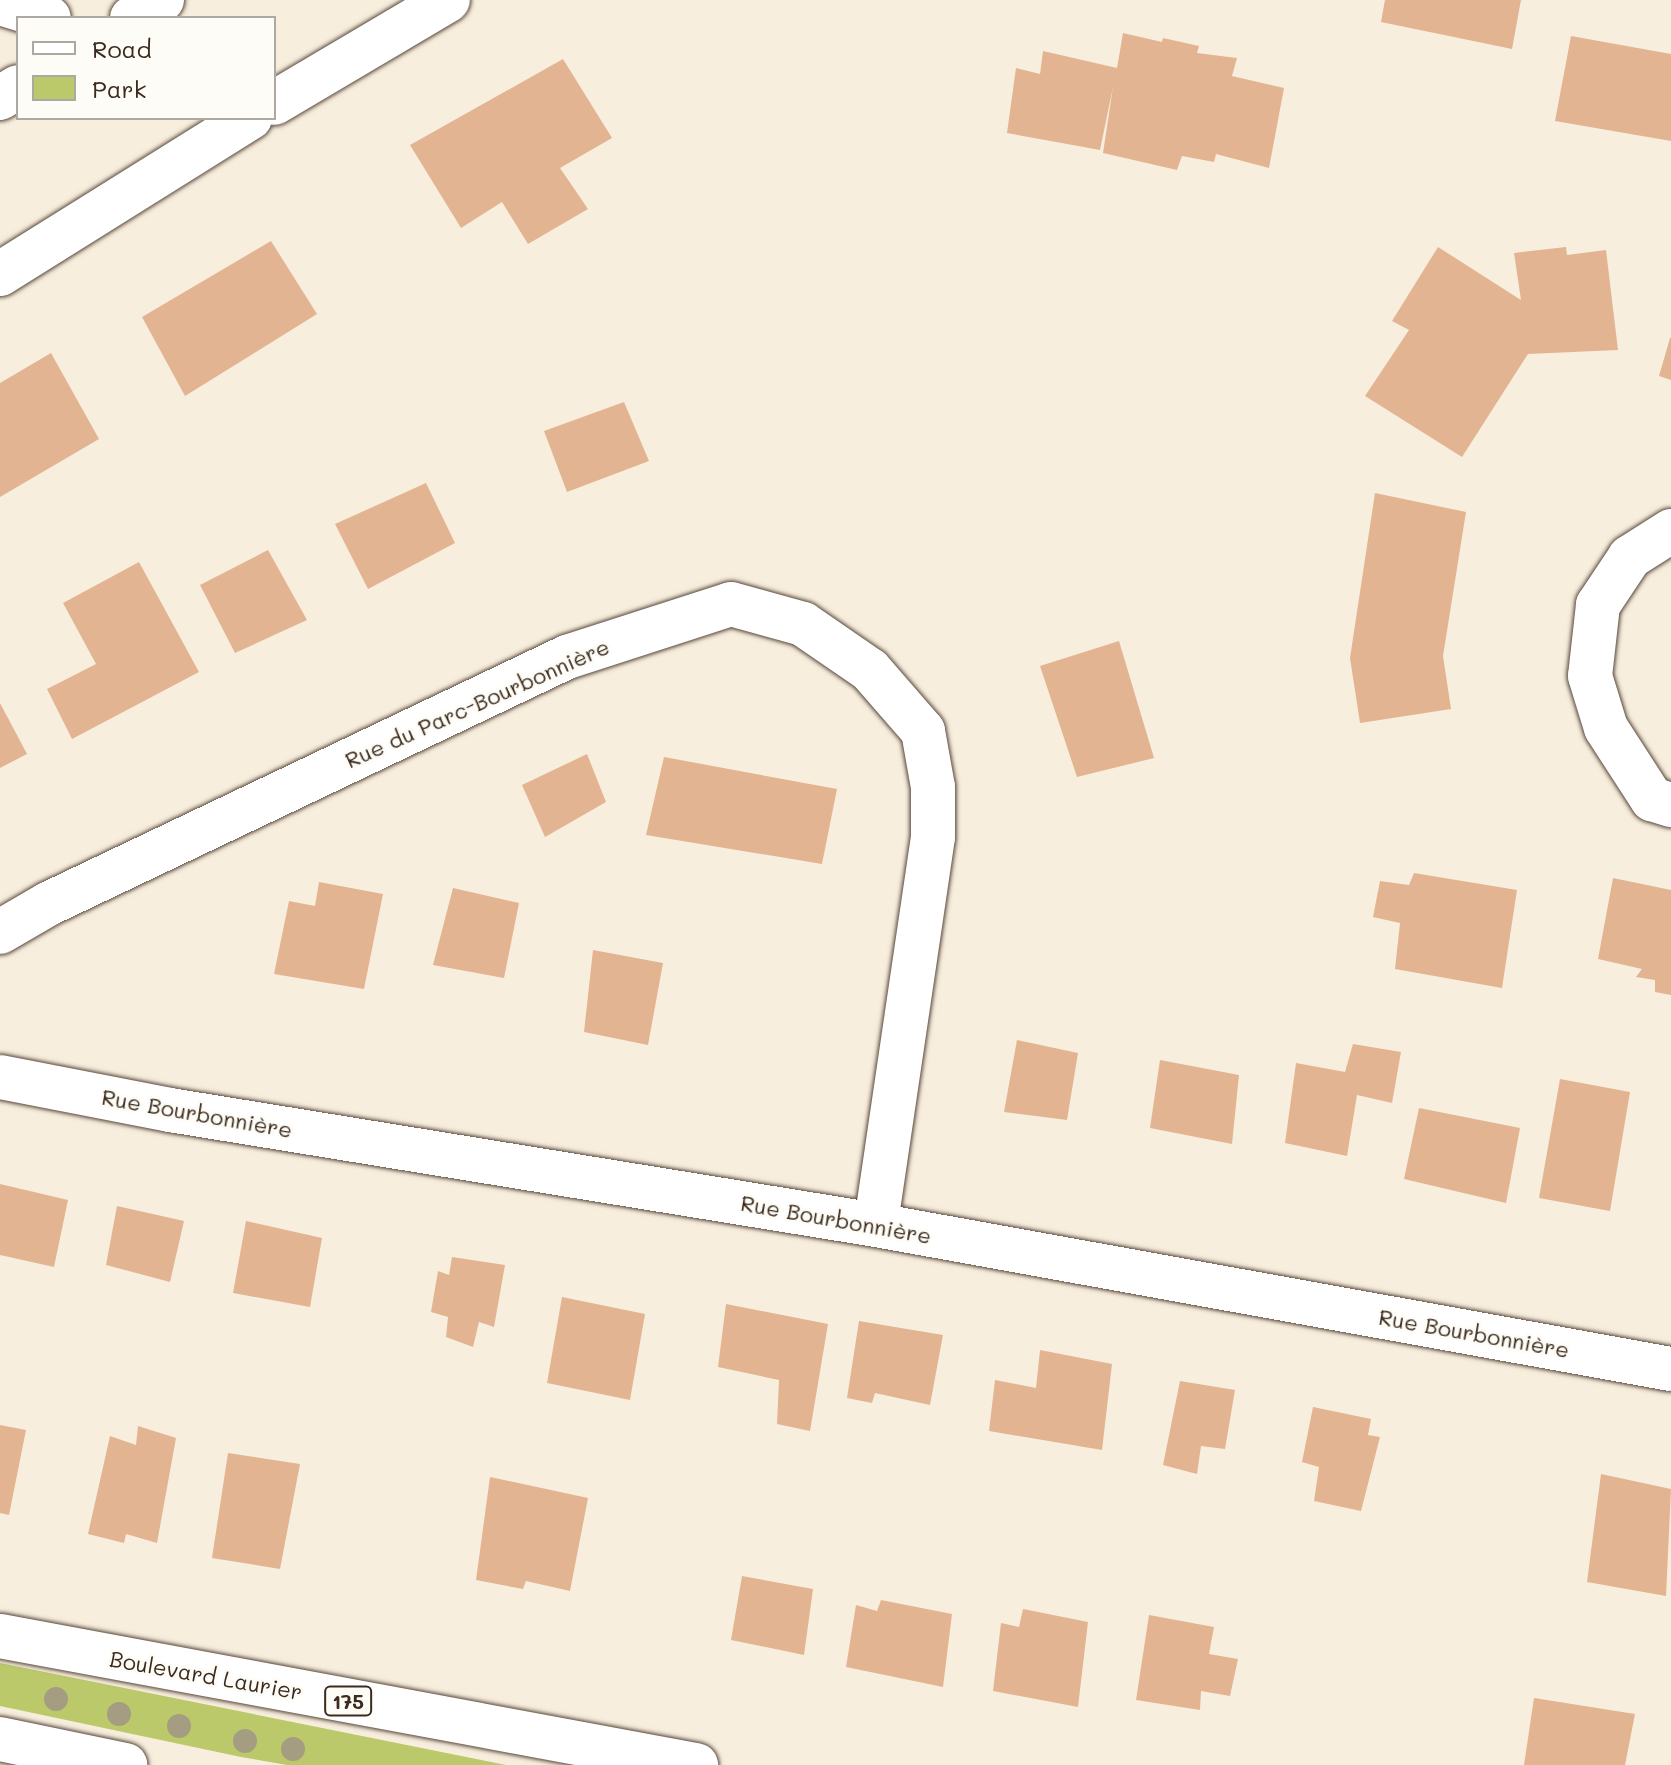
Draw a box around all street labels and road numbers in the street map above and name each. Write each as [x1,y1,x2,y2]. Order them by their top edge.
street label: Rue du Parc-Bourbonnière [341,633,613,773]
street label: Rue Bourbonnière [100,1083,294,1143]
street label: Rue Bourbonnière [739,1189,933,1249]
street label: Rue Bourbonnière [1377,1303,1571,1363]
street label: Boulevard Laurier [108,1645,304,1705]
road number: 175 [324,1685,372,1717]

